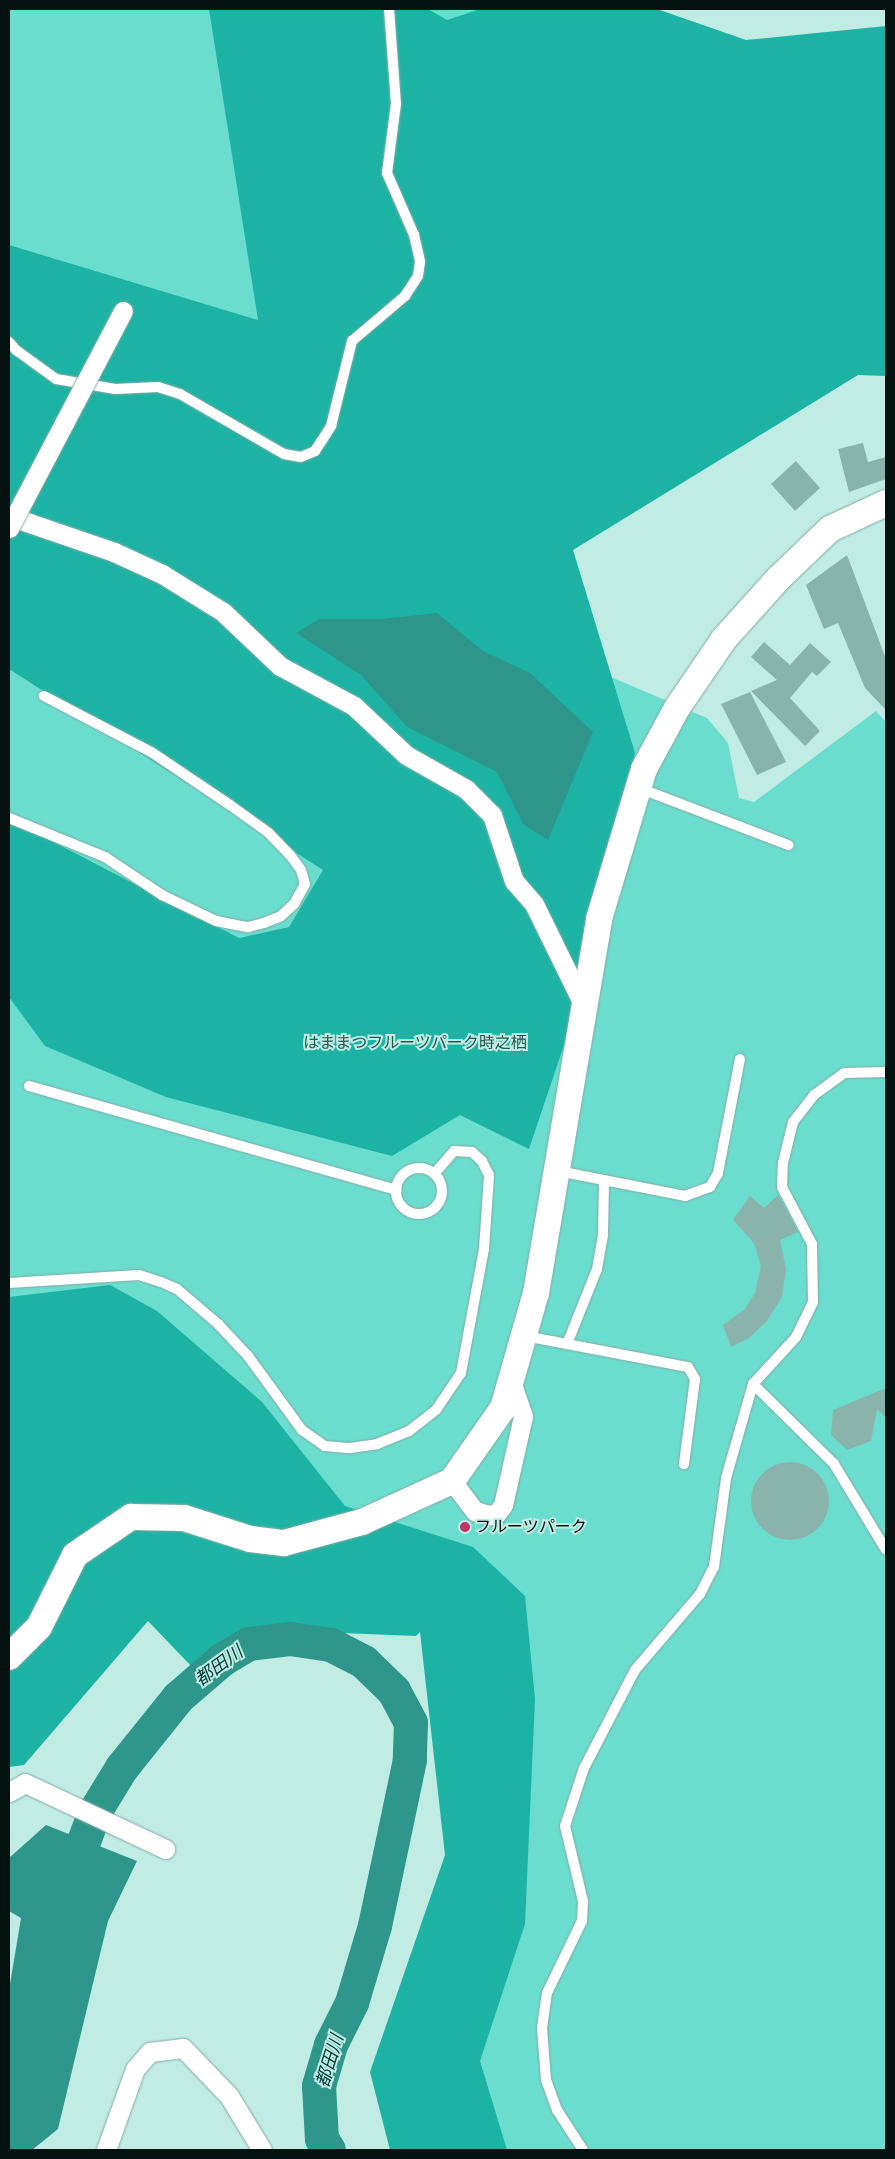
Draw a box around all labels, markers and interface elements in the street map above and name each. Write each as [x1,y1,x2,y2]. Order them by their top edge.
park label: はままつフルーツパーク時之栖 [303,1033,527,1053]
place label: フルーツパーク [475,1517,587,1537]
marker: フルーツパーク [459,1521,471,1533]
water label: 都田川 [191,1641,247,1691]
water label: 都田川 [312,2032,348,2090]

